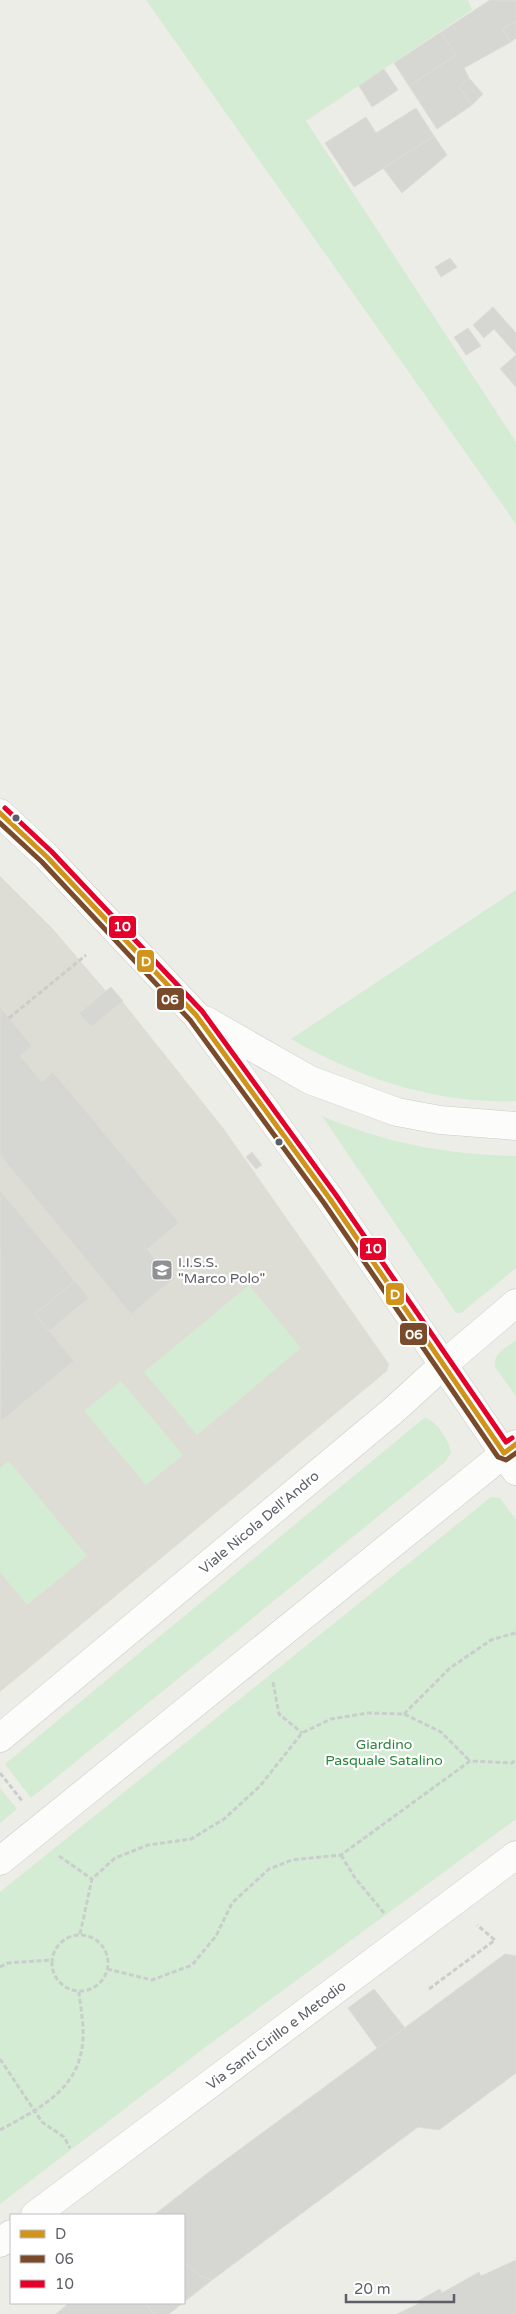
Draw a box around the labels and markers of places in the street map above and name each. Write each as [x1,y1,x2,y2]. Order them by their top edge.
unlabelled marker [11,813,21,823]
unlabelled marker [274,1137,284,1147]
place label: I.I.S.S. "Marco Polo" [178,1254,265,1287]
school or university icon: I.I.S.S. "Marco Polo" [150,1258,174,1282]

